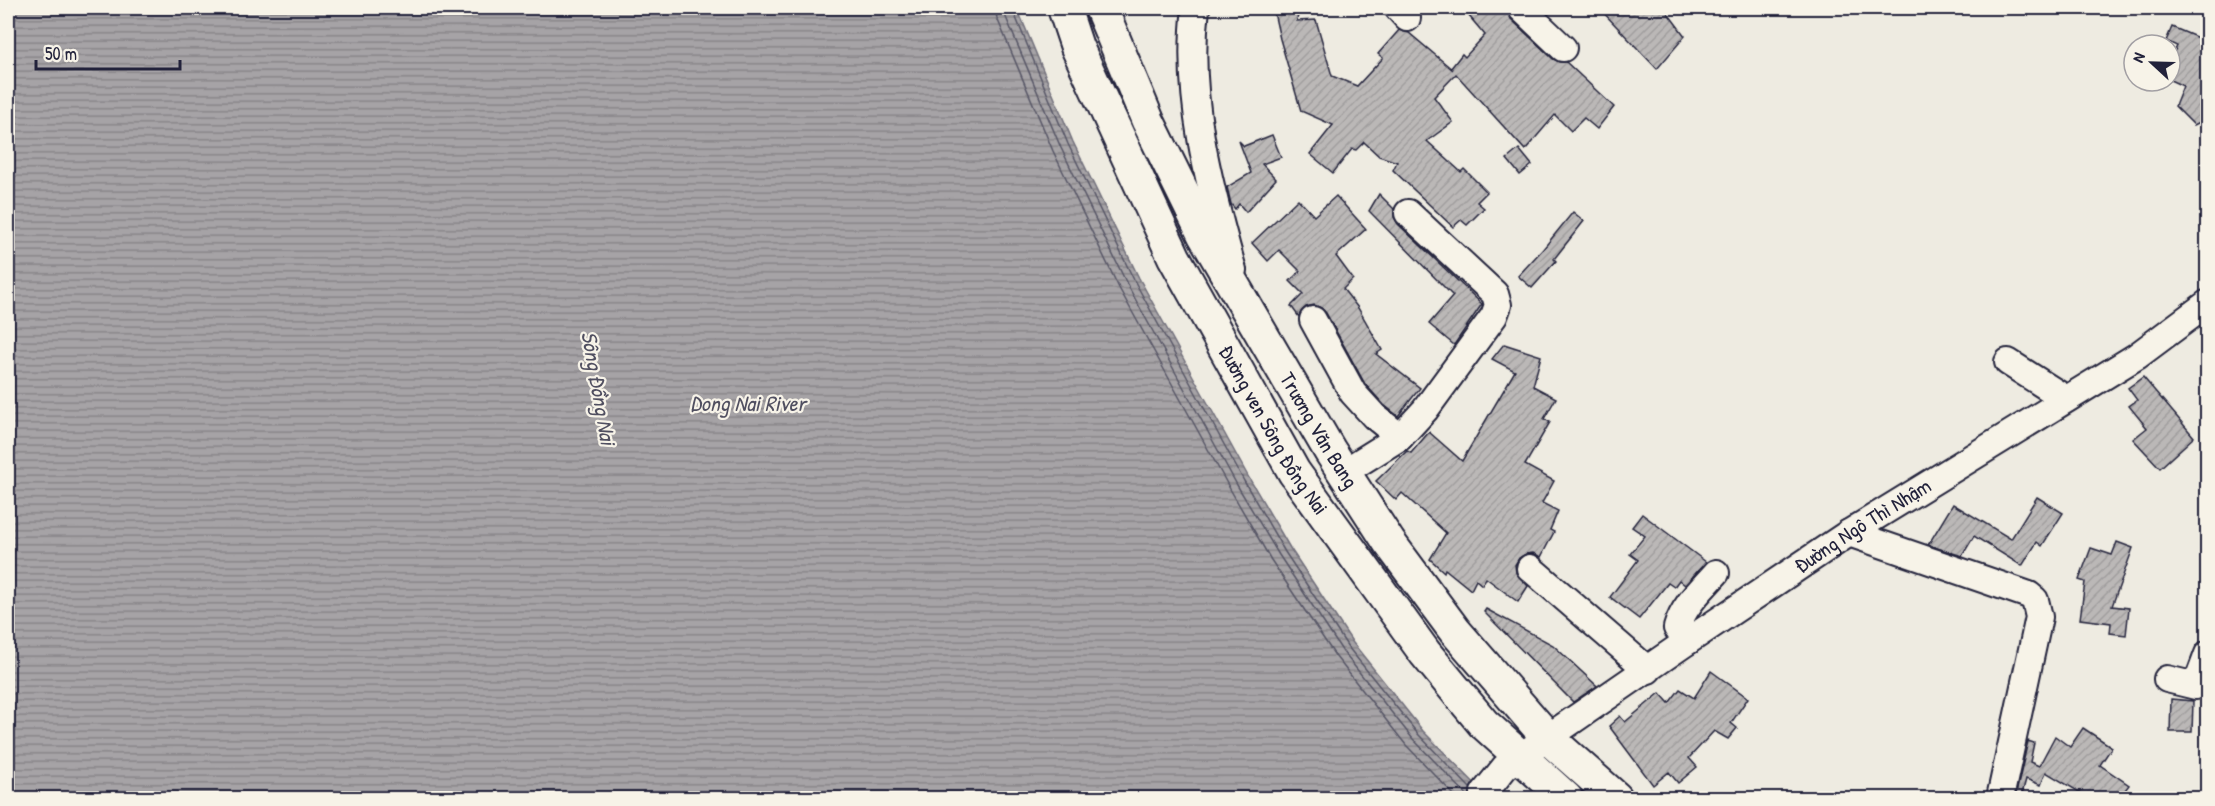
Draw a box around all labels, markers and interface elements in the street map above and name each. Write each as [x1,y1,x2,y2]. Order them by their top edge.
scale bar [36,33,180,71]
north arrow [2122,33,2182,93]
text: 50 m [45,41,77,66]
text: N [2126,49,2150,65]
water label: Sông Đồng Nai [574,329,624,449]
street label: Đường ven Sông Đồng Nai [1212,340,1335,521]
street label: Trương Văn Bang [1273,367,1365,494]
water label: Dong Nai River [690,388,808,418]
street label: Đường Ngô Thì Nhậm [1788,471,1936,580]

